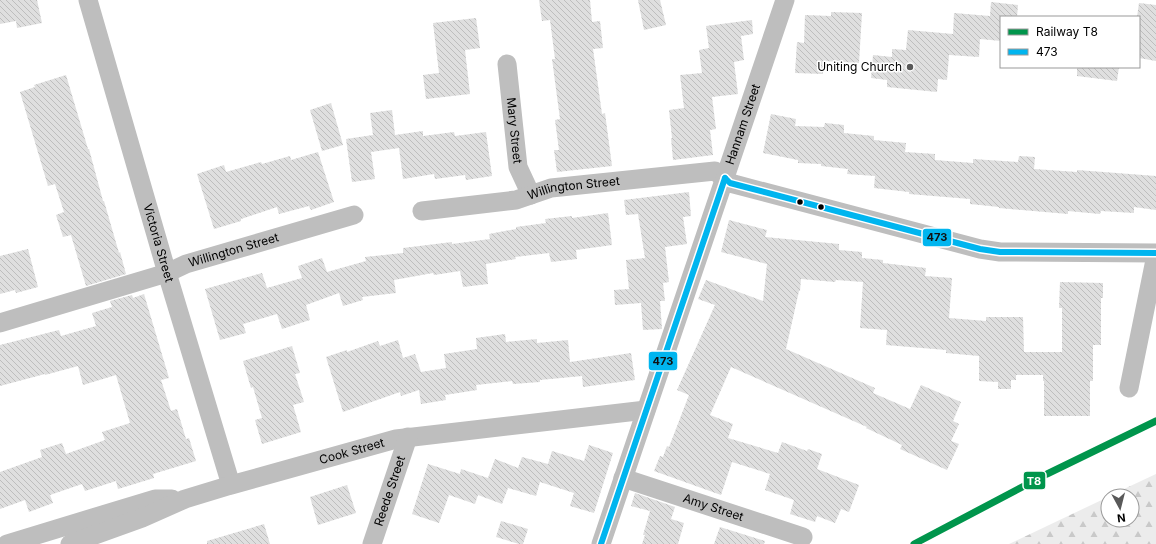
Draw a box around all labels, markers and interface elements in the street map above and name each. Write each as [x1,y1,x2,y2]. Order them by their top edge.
legend [1000,16,1140,68]
text: Railway T8 [1036,24,1098,39]
text: 473 [1036,44,1058,59]
place label: Uniting Church [817,59,902,74]
marker: Uniting Church [905,62,915,72]
street label: Hannam Street [722,82,763,167]
street label: Mary Street [504,97,526,164]
street label: Willington Street [525,173,620,202]
unlabelled marker [795,197,805,207]
street label: Victoria Street [140,202,177,284]
unlabelled marker [816,202,826,212]
line badge: 473 [922,228,952,247]
street label: Willington Street [187,229,280,270]
text: 473 [927,230,947,244]
line badge: 473 [648,351,678,371]
text: 473 [653,354,673,368]
street label: Cook Street [317,435,386,467]
street label: Reede Street [371,454,408,528]
line badge: T8 [1023,471,1046,490]
text: T8 [1027,474,1041,488]
north arrow [1100,488,1140,528]
street label: Amy Street [681,490,746,524]
text: N [1116,510,1126,525]

